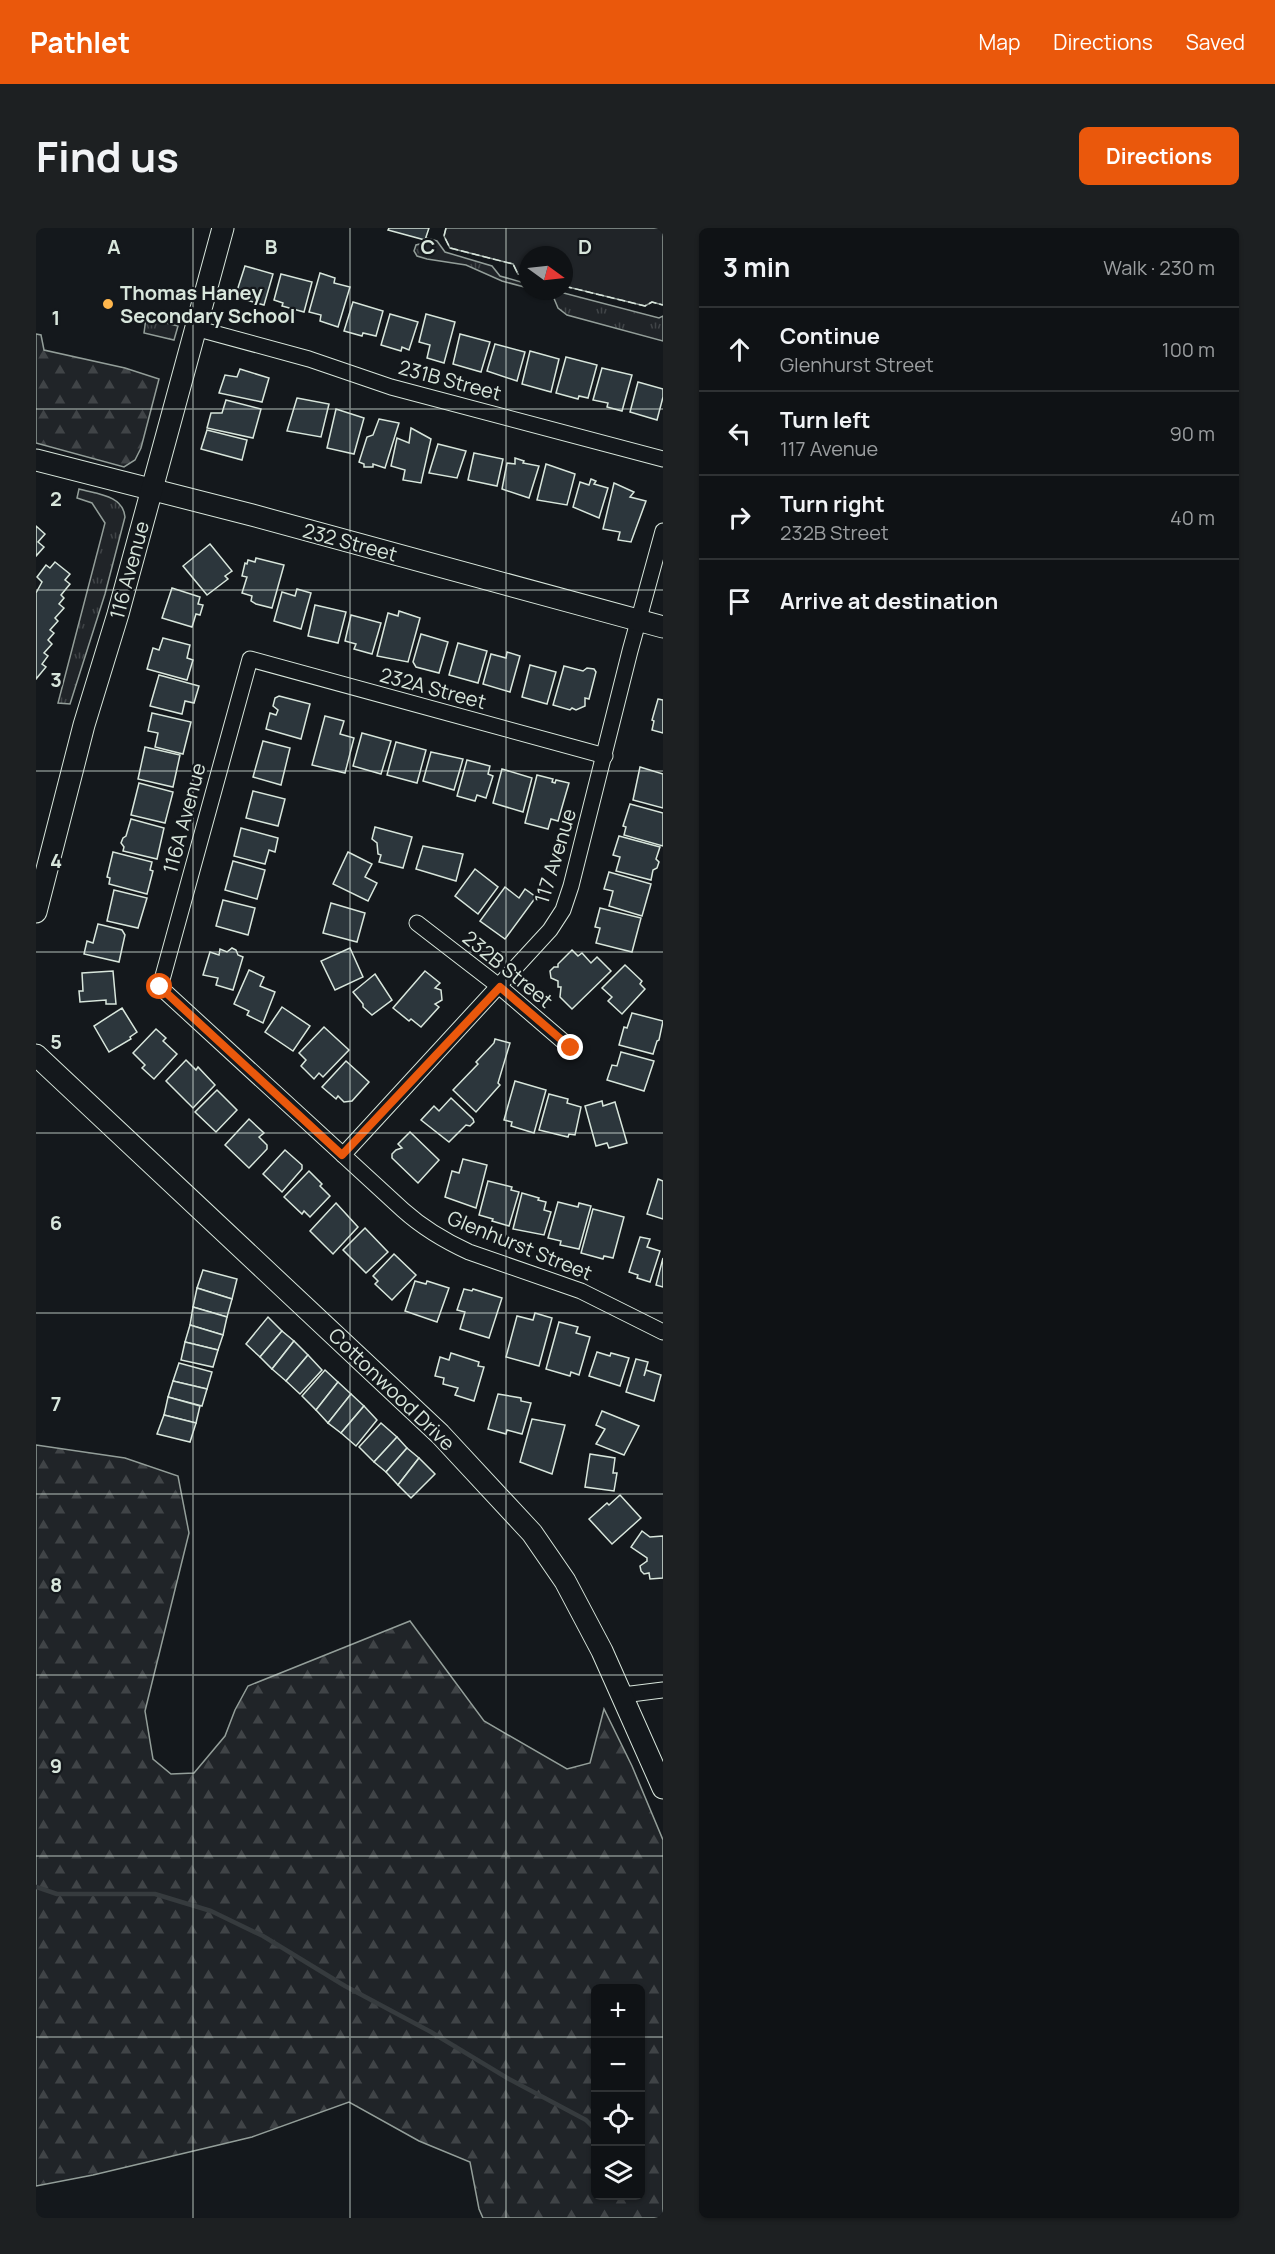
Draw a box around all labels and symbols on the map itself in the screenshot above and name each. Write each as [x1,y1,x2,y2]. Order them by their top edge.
text: A [107,233,121,260]
text: B [265,233,278,260]
text: C [421,233,435,260]
text: D [578,233,592,260]
north arrow [519,246,573,300]
place label: Thomas Haney Secondary School [120,279,295,329]
marker: Thomas Haney Secondary School [101,297,115,311]
text: 1 [52,304,60,331]
street label: 231B Street [396,353,504,407]
text: 2 [50,485,62,512]
street label: 232 Street [300,516,400,568]
street label: 116 Avenue [103,518,155,622]
street label: 232A Street [377,661,489,715]
text: 3 [50,666,62,693]
street label: 116A Avenue [156,760,212,876]
street label: 117 Avenue [528,805,582,907]
text: 4 [50,847,62,874]
street label: 232B Street [457,924,559,1014]
route start [146,973,172,999]
text: 5 [50,1028,62,1055]
route end [557,1034,583,1060]
street label: Glenhurst Street [444,1204,596,1286]
text: 6 [50,1209,62,1236]
street label: Cottonwood Drive [323,1322,461,1456]
text: 7 [51,1390,61,1417]
text: 8 [50,1571,62,1598]
text: 9 [50,1752,62,1779]

